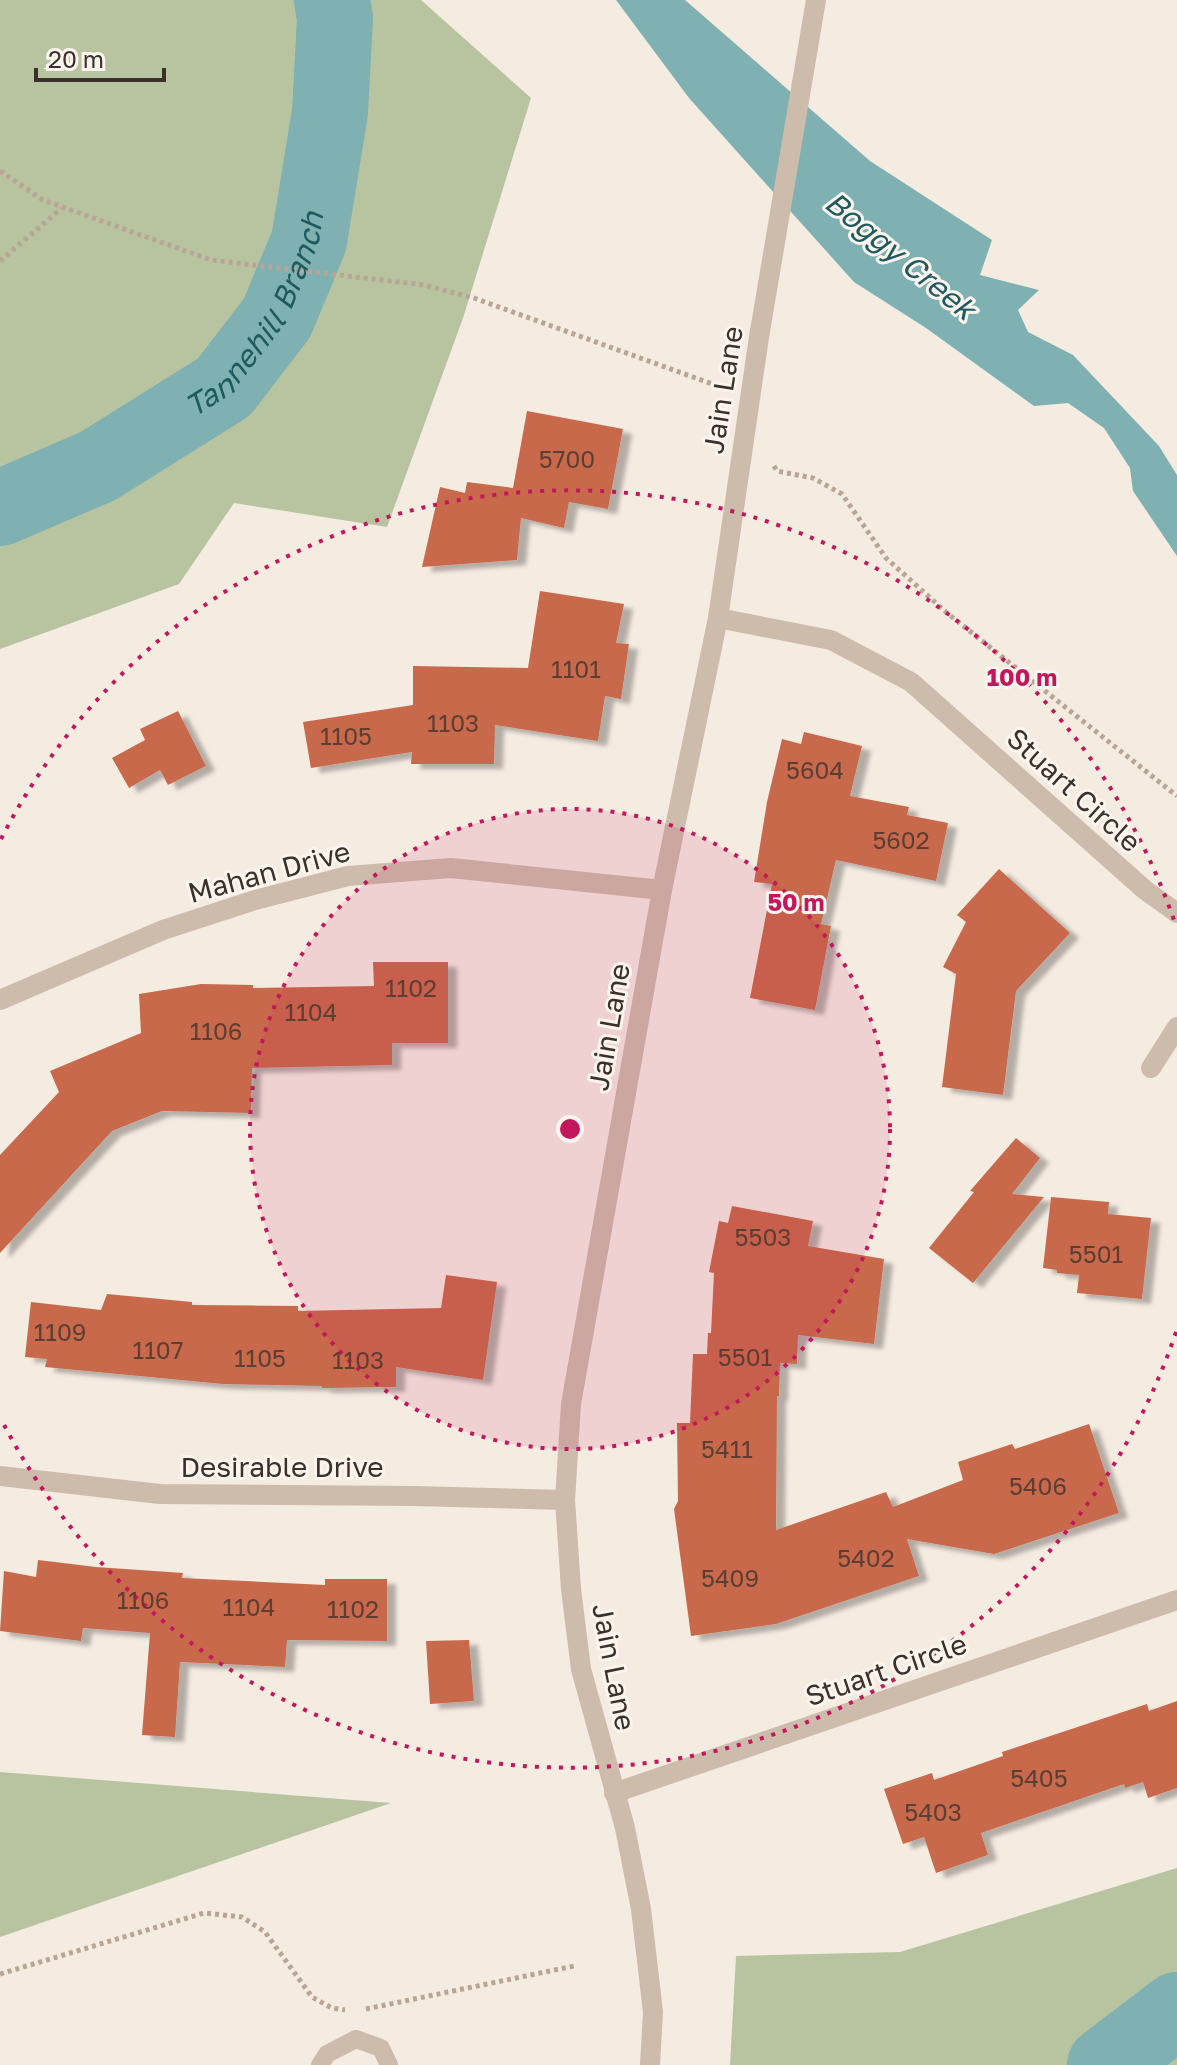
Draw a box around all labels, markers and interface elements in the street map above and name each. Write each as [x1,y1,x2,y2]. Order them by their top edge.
scale bar [36,32,164,82]
text: 20 m [48,44,104,73]
water label: Boggy Creek [818,184,985,329]
water label: Tannehill Branch [178,207,331,424]
street label: Jain Lane [696,324,749,456]
house number: 5700 [539,444,595,473]
house number: 1101 [551,654,601,683]
text: 100 m [987,662,1057,691]
house number: 1103 [427,708,479,737]
house number: 1105 [320,721,372,750]
street label: Stuart Circle [1001,721,1148,858]
house number: 5604 [786,755,844,784]
house number: 5602 [872,825,930,854]
street label: Mahan Drive [184,834,354,909]
text: 50 m [767,887,825,916]
street label: Jain Lane [581,961,636,1093]
house number: 1102 [385,973,437,1002]
house number: 1104 [285,997,337,1026]
house number: 1106 [190,1016,242,1045]
centre of rings [556,1115,584,1143]
house number: 5503 [735,1222,791,1251]
house number: 5501 [1069,1239,1123,1268]
house number: 1109 [34,1317,86,1346]
house number: 1107 [133,1335,183,1364]
house number: 5501 [718,1342,772,1371]
house number: 1105 [234,1343,286,1372]
house number: 1103 [332,1345,384,1374]
house number: 5411 [701,1434,753,1463]
street label: Desirable Drive [180,1450,384,1483]
house number: 5406 [1009,1471,1067,1500]
house number: 5402 [837,1543,895,1572]
house number: 5409 [701,1563,759,1592]
house number: 1106 [117,1585,169,1614]
house number: 1104 [223,1592,275,1621]
house number: 1102 [327,1594,379,1623]
street label: Jain Lane [586,1601,643,1733]
street label: Stuart Circle [801,1627,971,1713]
house number: 5405 [1010,1763,1068,1792]
house number: 5403 [904,1797,962,1826]

